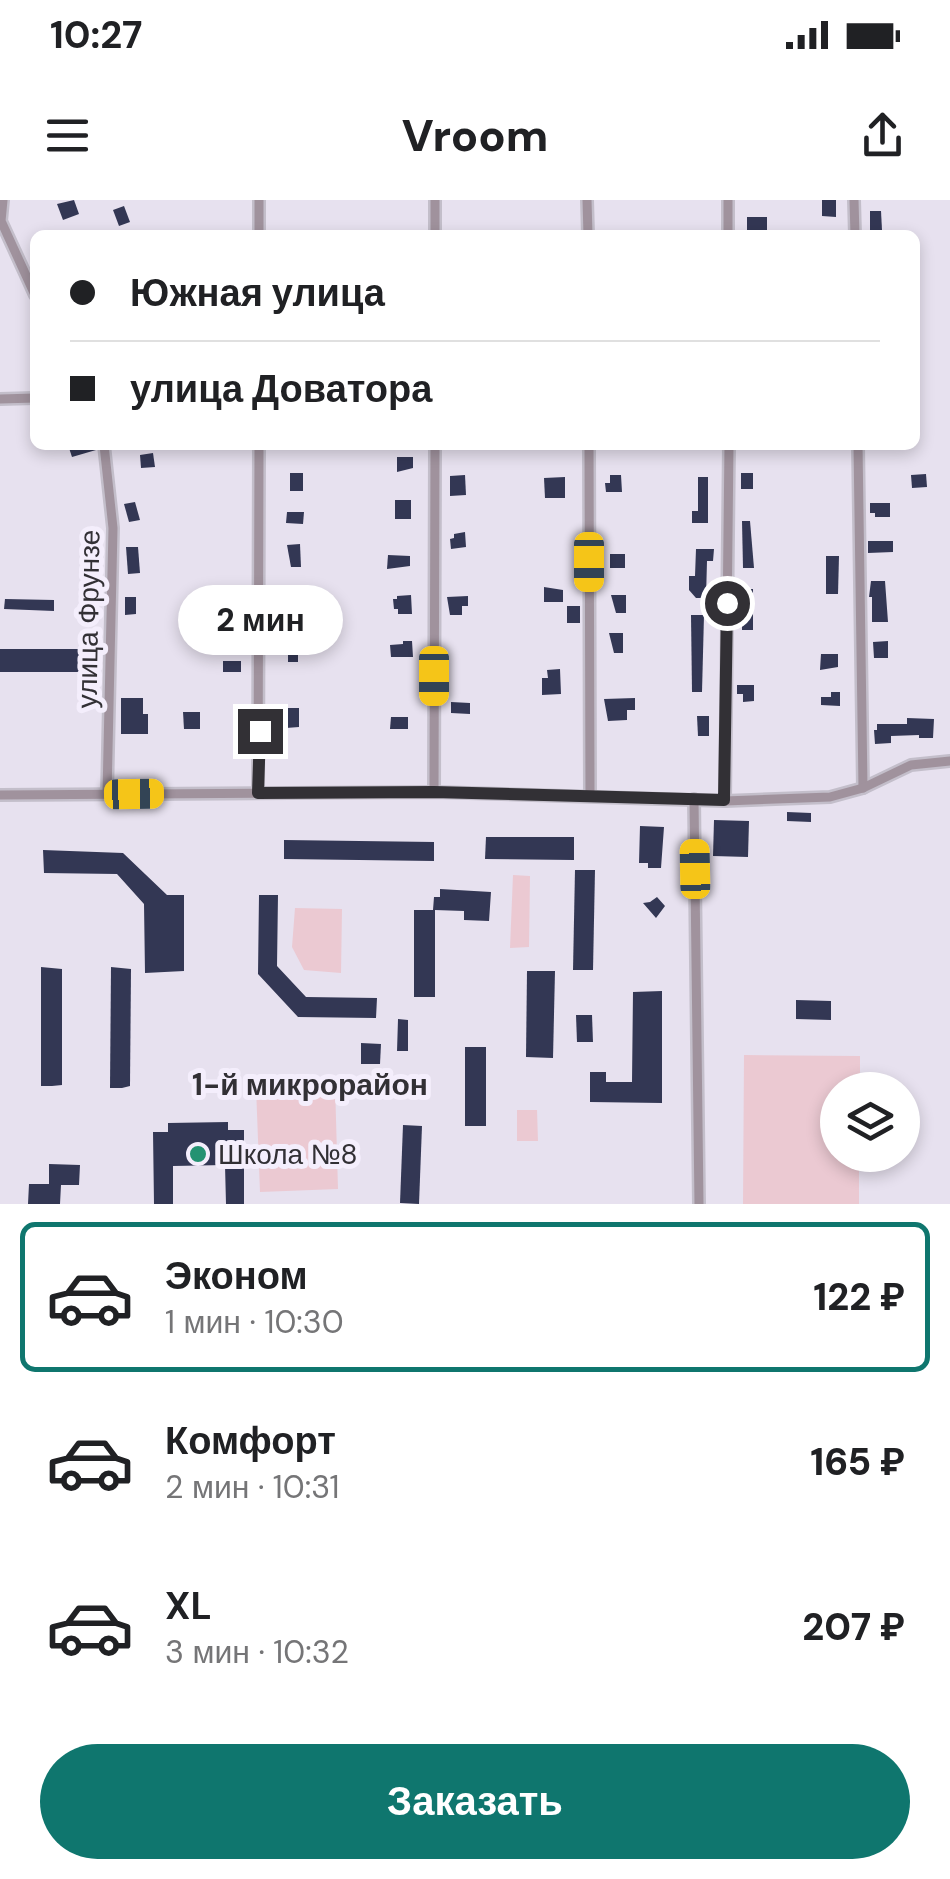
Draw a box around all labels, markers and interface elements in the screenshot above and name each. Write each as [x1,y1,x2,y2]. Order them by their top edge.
text: 10:27 [50,10,142,60]
text: Vroom [402,106,548,165]
icon: menu [40,108,95,163]
icon: share [855,108,910,163]
text: Южная улица [130,268,385,318]
text: улица Доватора [130,364,432,414]
street label: улица Фрунзе [68,529,109,709]
car [574,532,604,592]
route start [705,581,750,626]
callout: 2 мин [178,586,342,656]
text: 2 мин [216,599,305,641]
car [419,646,449,706]
route end [238,709,283,754]
car [104,778,164,810]
car [679,839,711,899]
district label: 1-й микрорайон [192,1065,428,1104]
map controls [820,1072,920,1172]
button: layers [820,1072,920,1172]
place label: Школа №8 [218,1136,358,1173]
marker: Школа №8 [187,1143,209,1165]
text: Эконом [165,1251,308,1301]
icon: car [45,1252,135,1342]
text: 122 ₽ [813,1272,905,1322]
text: 1 мин · 10:30 [165,1301,344,1343]
text: Комфорт [165,1416,336,1466]
icon: car [45,1417,135,1507]
text: 165 ₽ [810,1437,905,1487]
text: 2 мин · 10:31 [165,1466,340,1508]
text: XL [165,1581,212,1631]
icon: car [45,1582,135,1672]
text: 207 ₽ [802,1602,905,1652]
text: 3 мин · 10:32 [165,1631,349,1673]
button: Заказать [40,1744,910,1859]

